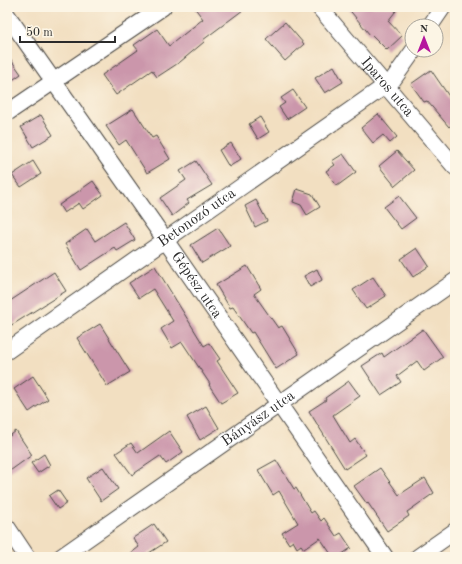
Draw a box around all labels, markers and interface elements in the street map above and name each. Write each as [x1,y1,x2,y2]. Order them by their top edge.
scale bar [20,18,115,44]
north arrow [404,18,444,58]
text: N [420,24,429,35]
text: 50 m [26,26,53,39]
street label: Iparos utca [358,54,417,120]
street label: Betonozó utca [155,185,239,250]
street label: Gépész utca [168,249,225,322]
street label: Bányász utca [219,388,298,449]

